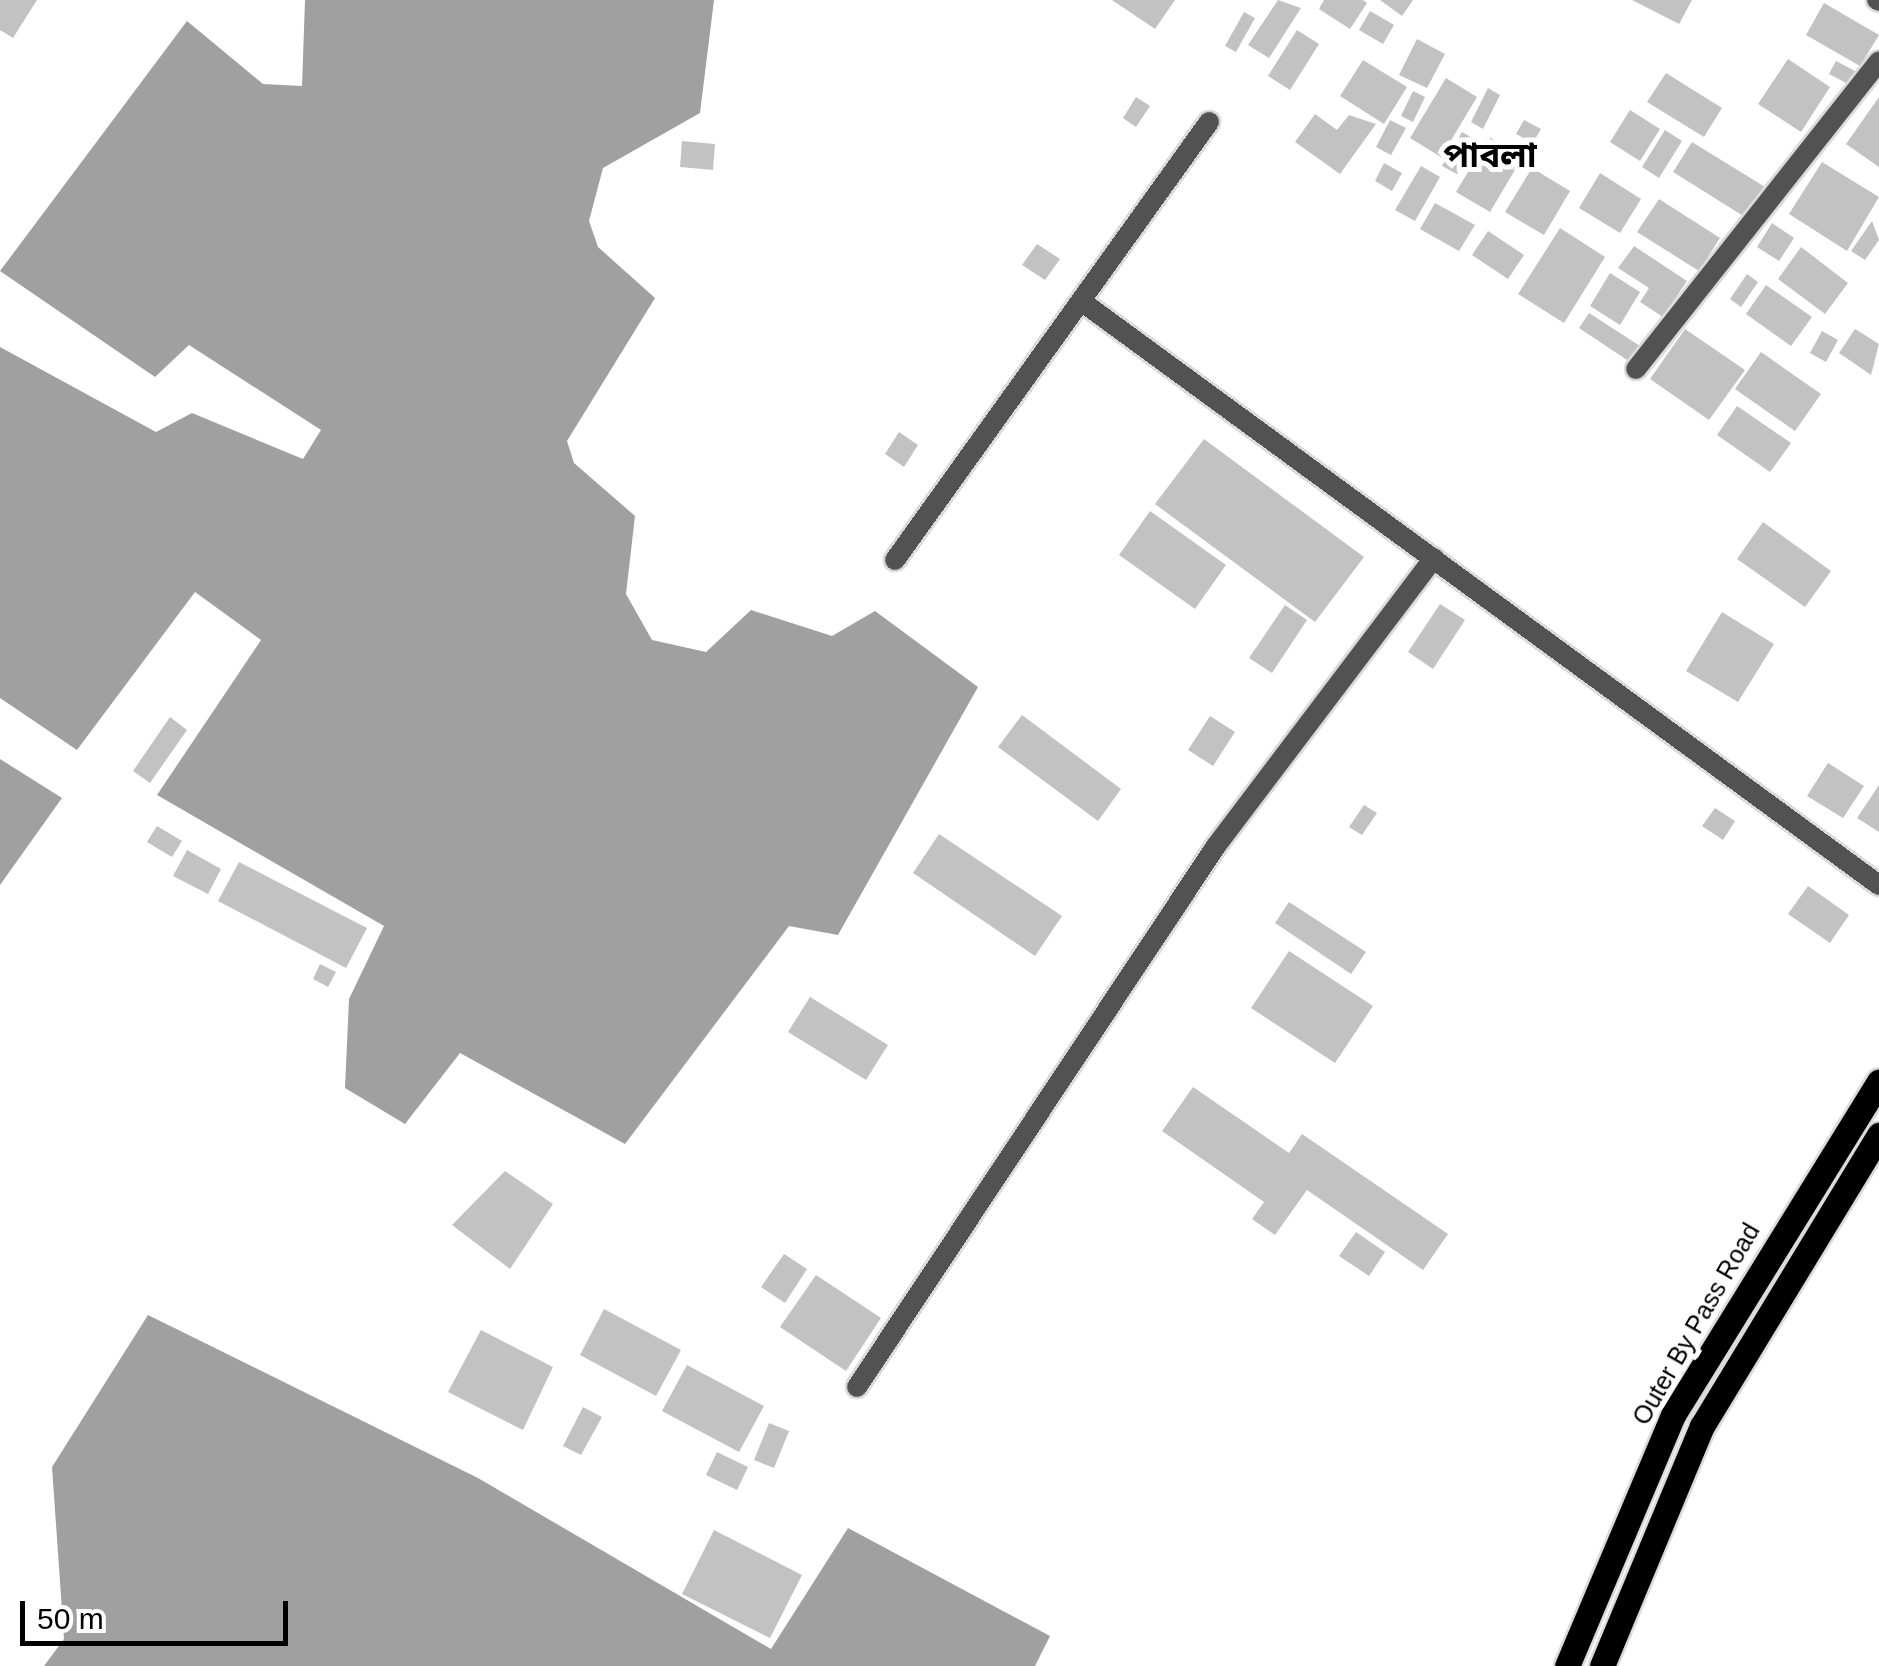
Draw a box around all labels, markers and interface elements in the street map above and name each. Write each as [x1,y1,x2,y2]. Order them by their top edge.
district label: পাবলা [1443,134,1537,176]
street label: Outer By Pass Road [1626,1218,1766,1430]
scale bar [25,1581,292,1643]
text: 50 m [37,1602,104,1635]

